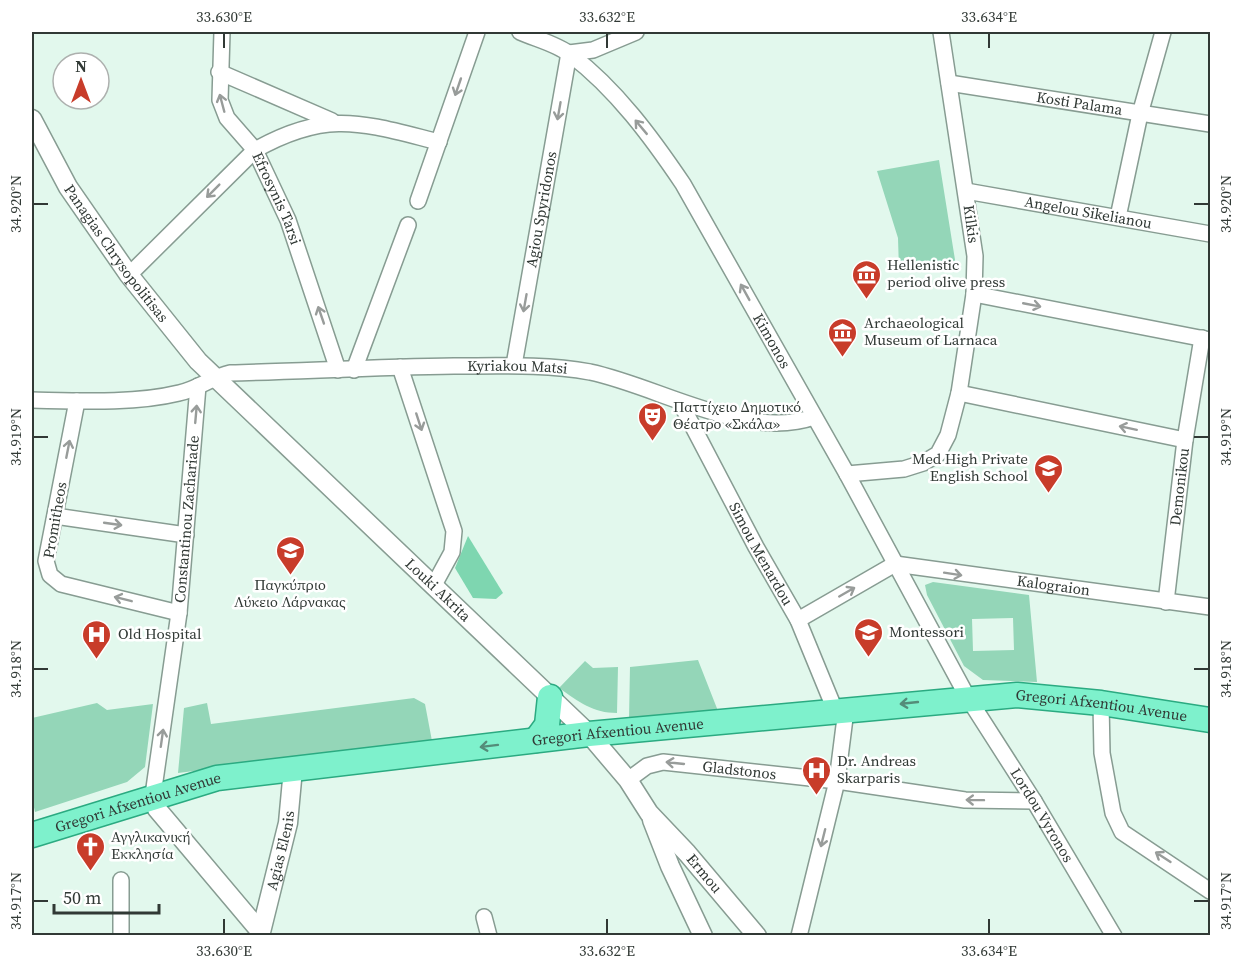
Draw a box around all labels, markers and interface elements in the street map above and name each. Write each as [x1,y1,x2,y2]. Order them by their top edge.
text: 33.630°E [196,6,252,27]
text: 33.632°E [579,6,635,27]
text: 33.634°E [961,6,1017,27]
north arrow [51,51,111,111]
text: N [75,55,87,77]
one-way arrow [451,77,462,95]
street label: Kosti Palama [1035,86,1124,120]
one-way arrow [216,94,227,113]
one-way arrow [553,101,564,120]
one-way arrow [635,119,648,135]
street label: Efrosynis Tarsi [247,148,307,247]
street label: Agiou Spyridonos [520,149,562,269]
text: 34.920°N [5,175,26,233]
text: 34.920°N [1215,175,1236,233]
street label: Panagias Chrysopolitisas [59,180,174,326]
one-way arrow [206,184,221,198]
street label: Angelou Sikelianou [1023,190,1154,234]
street label: Kilkis [958,204,985,244]
place label: Hellenistic period olive press [887,254,1005,292]
museum icon: Hellenistic period olive press [850,258,882,300]
one-way arrow [739,284,751,301]
one-way arrow [519,293,530,312]
one-way arrow [1021,300,1041,311]
one-way arrow [314,306,325,325]
street label: Kimonos [748,309,796,372]
place label: Archaeological Museum of Larnaca [864,312,998,350]
museum icon: Archaeological Museum of Larnaca [827,316,859,358]
street label: Kyriakou Matsi [467,355,569,379]
place label: Παττίχειο Δημοτικό Θέατρο «Σκάλα» [673,396,801,434]
theatre icon: Παττίχειο Δημοτικό Θέατρο «Σκάλα» [636,400,668,442]
one-way arrow [191,404,202,424]
text: 34.919°N [5,408,26,466]
text: 34.919°N [1215,408,1236,466]
one-way arrow [414,412,425,431]
one-way arrow [1119,422,1138,434]
street label: Constantinou Zachariade [169,434,204,604]
one-way arrow [63,440,74,460]
street label: Demonikou [1164,446,1194,527]
place label: Med High Private English School [912,448,1029,486]
school or university icon: Med High Private English School [1033,452,1065,494]
street label: Promitheos [37,480,72,560]
street label: Simou Menardou [724,498,799,609]
one-way arrow [103,519,122,530]
school or university icon: Παγκύπριο Λύκειο Λάρνακας [274,534,306,576]
street label: Louki Akrita [401,553,476,626]
one-way arrow [943,569,963,580]
street label: Kalograion [1016,570,1092,601]
place label: Παγκύπριο Λύκειο Λάρνακας [234,574,346,612]
one-way arrow [838,586,855,598]
one-way arrow [114,592,133,604]
school or university icon: Montessori [852,616,884,658]
hospital icon: Old Hospital [81,618,113,660]
place label: Montessori [889,621,964,642]
place label: Old Hospital [118,623,202,644]
text: 34.918°N [5,640,26,698]
text: 34.918°N [1215,640,1236,698]
street label: Gregori Afxentiou Avenue [1015,684,1189,726]
one-way arrow [900,698,920,709]
street label: Gregori Afxentiou Avenue [531,713,705,751]
one-way arrow [156,728,167,748]
one-way arrow [480,740,500,751]
place label: Dr. Andreas Skarparis [837,750,916,788]
hospital icon: Dr. Andreas Skarparis [800,754,832,796]
street label: Gladstonos [701,755,778,784]
one-way arrow [666,757,685,768]
street label: Lordou Vyronos [1005,764,1079,866]
street label: Gregori Afxentiou Avenue [52,767,222,837]
one-way arrow [966,794,986,806]
street label: Agias Elenis [261,810,299,892]
place label: Αγγλικανική Εκκλησία [111,826,191,864]
one-way arrow [817,828,829,847]
church icon: Αγγλικανική Εκκλησία [74,830,106,872]
street label: Ermou [682,849,728,898]
one-way arrow [1155,851,1172,863]
text: 34.917°N [5,872,26,930]
text: 34.917°N [1215,872,1236,930]
scale bar [54,877,159,915]
text: 50 m [63,885,101,910]
text: 33.630°E [196,940,252,961]
text: 33.632°E [579,940,635,961]
text: 33.634°E [961,940,1017,961]

